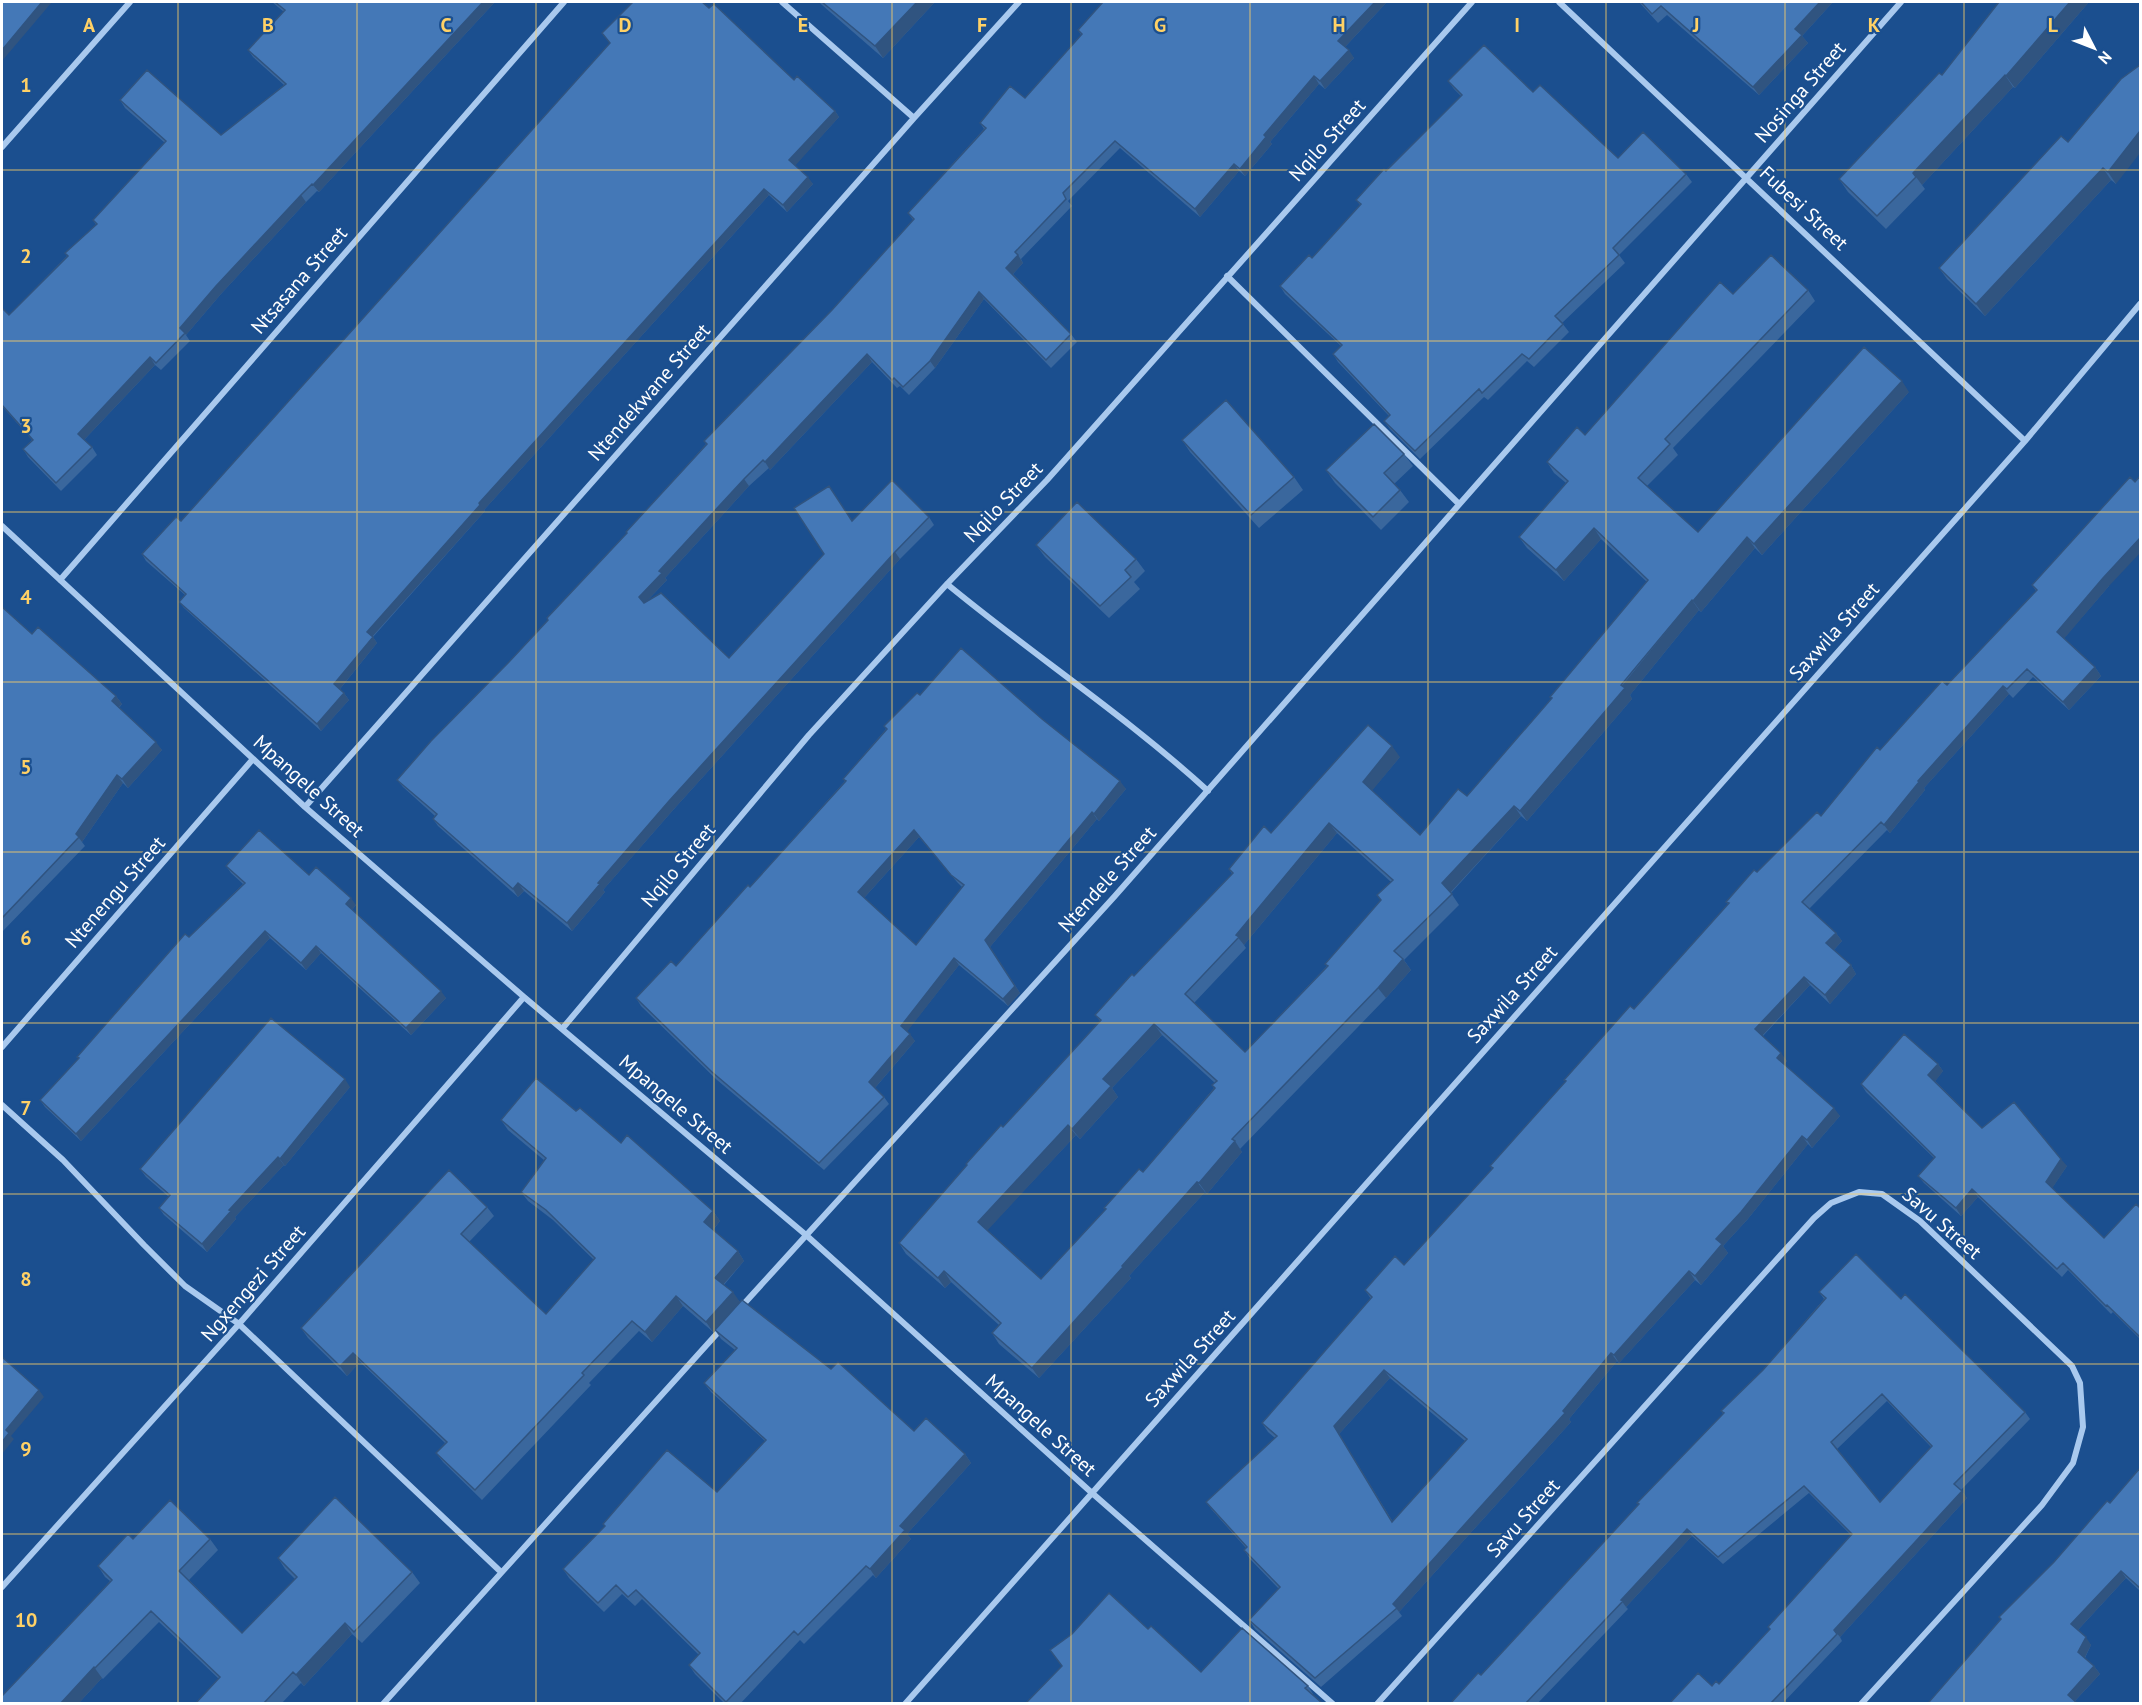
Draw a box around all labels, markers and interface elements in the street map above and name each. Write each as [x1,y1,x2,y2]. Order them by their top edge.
text: A [83,12,96,38]
text: B [262,12,274,38]
text: C [440,12,452,38]
text: D [619,12,632,38]
text: E [798,12,808,38]
text: F [977,12,987,38]
text: G [1154,12,1166,38]
text: H [1332,12,1346,38]
text: I [1514,12,1520,38]
text: J [1692,12,1699,38]
text: K [1868,12,1881,38]
text: L [2048,12,2059,38]
north arrow [2064,18,2124,78]
street label: Nosinga Street [1749,36,1851,148]
text: N [2094,47,2116,69]
text: 1 [20,72,32,98]
street label: Nqilo Street [1283,93,1371,187]
street label: Fubesi Street [1754,160,1854,256]
street label: Ntsasana Street [245,221,353,339]
text: 2 [20,243,32,269]
street label: Ntendekwane Street [582,318,716,466]
text: 3 [20,413,32,439]
street label: Nqilo Street [958,456,1048,548]
street label: Saxwila Street [1783,576,1885,685]
text: 4 [20,584,32,610]
street label: Mpangele Street [248,729,370,843]
text: 5 [20,754,32,780]
street label: Nqilo Street [635,817,721,913]
street label: Ntendele Street [1052,820,1162,938]
street label: Ntenengu Street [59,830,171,953]
text: 6 [20,925,32,951]
street label: Saxwila Street [1461,939,1563,1048]
street label: Mpangele Street [614,1049,738,1159]
text: 7 [20,1095,32,1121]
street label: Savu Street [1897,1181,1987,1265]
street label: Ngxengezi Street [195,1219,311,1347]
text: 8 [20,1266,32,1292]
street label: Saxwila Street [1139,1303,1241,1412]
street label: Mpangele Street [980,1368,1102,1482]
text: 9 [20,1436,32,1462]
street label: Savu Street [1481,1473,1565,1563]
text: 10 [15,1607,37,1633]

